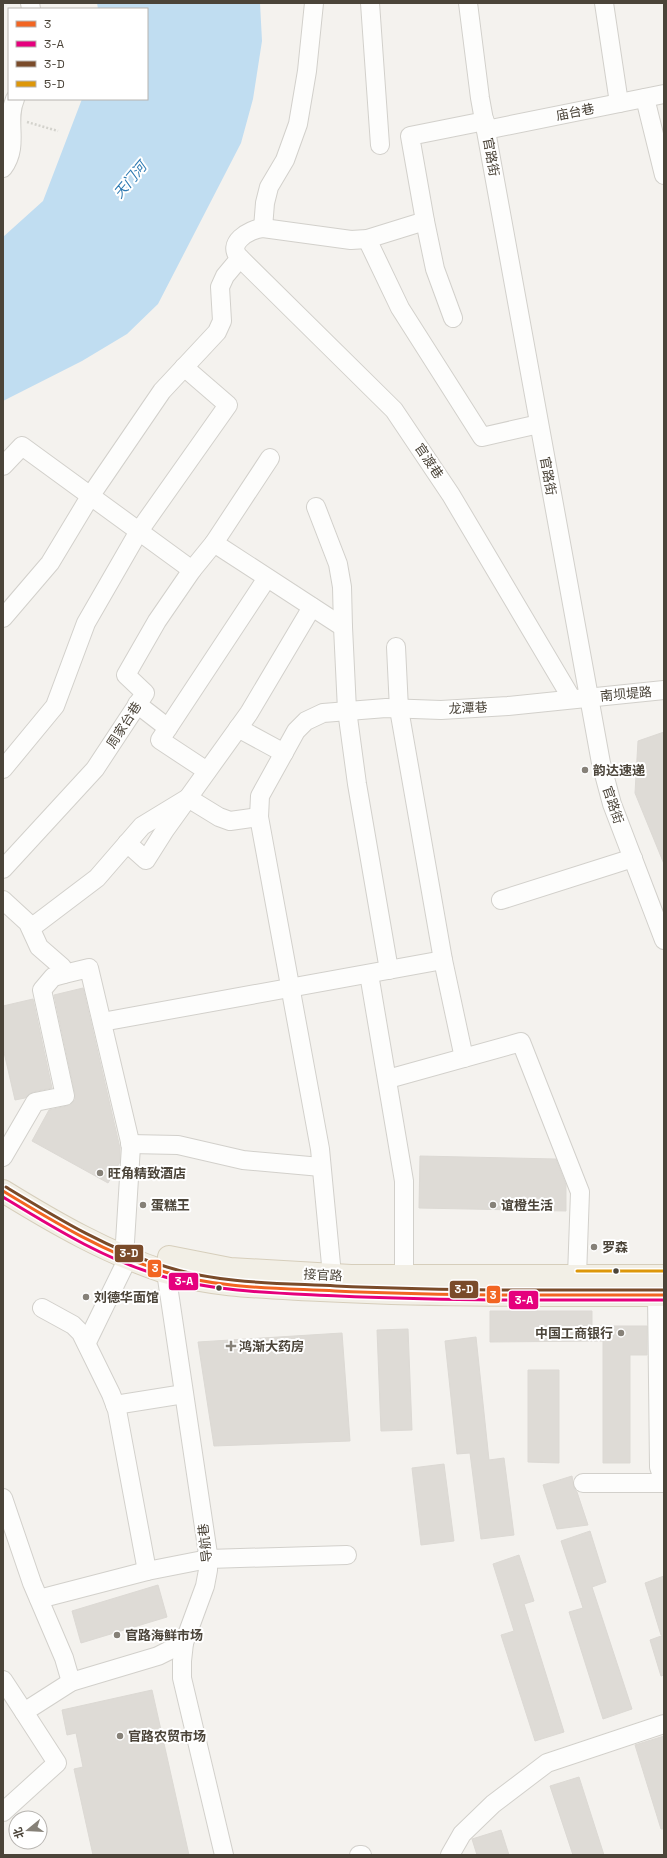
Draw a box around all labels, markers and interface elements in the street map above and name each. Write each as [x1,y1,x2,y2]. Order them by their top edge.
legend [8,8,148,100]
text: 3 [44,16,51,32]
text: 3-A [44,36,65,52]
text: 3-D [44,56,65,72]
text: 5-D [44,76,65,92]
street label: 庙台巷 [554,100,596,124]
street label: 官路街 [479,136,503,178]
water label: 天门河 [110,156,152,202]
street label: 官渡巷 [411,440,447,482]
street label: 官路街 [536,455,560,497]
street label: 南坝堤路 [599,683,653,705]
street label: 龙潭巷 [448,698,488,718]
street label: 周家台巷 [103,699,145,751]
place label: 韵达速递 [593,762,645,779]
marker: 韵达速递 [580,765,590,775]
street label: 官路街 [599,784,627,826]
place label: 旺角精致酒店 [108,1165,186,1182]
marker: 旺角精致酒店 [95,1168,105,1178]
place label: 蛋糕王 [151,1197,190,1214]
place label: 谊橙生活 [501,1197,553,1214]
marker: 蛋糕王 [138,1200,148,1210]
marker: 谊橙生活 [488,1200,498,1210]
place label: 罗森 [602,1239,628,1256]
marker: 罗森 [589,1242,599,1252]
line badge: 3-D [114,1244,144,1263]
text: 3-D [120,1246,138,1260]
line badge: 3 [147,1259,162,1278]
text: 3 [152,1261,159,1275]
street label: 接官路 [303,1265,343,1285]
unlabelled marker [611,1266,621,1276]
line badge: 3-A [168,1272,199,1291]
text: 3-A [175,1274,193,1288]
line badge: 3-D [449,1280,479,1299]
text: 3-D [455,1282,473,1296]
unlabelled marker [214,1283,224,1293]
line badge: 3 [486,1285,501,1304]
text: 3 [490,1288,497,1302]
place label: 刘德华面馆 [94,1289,159,1306]
line badge: 3-A [508,1290,539,1310]
marker: 刘德华面馆 [81,1292,91,1302]
text: 3-A [515,1293,533,1307]
place label: 中国工商银行 [535,1325,613,1342]
marker: 中国工商银行 [616,1328,626,1338]
place label: 鸿渐大药房 [239,1338,304,1355]
marker: 鸿渐大药房 [226,1341,236,1351]
street label: 导航巷 [195,1523,215,1563]
place label: 官路海鲜市场 [125,1627,203,1644]
marker: 官路海鲜市场 [112,1630,122,1640]
place label: 官路农贸市场 [128,1728,206,1745]
marker: 官路农贸市场 [115,1731,125,1741]
north arrow [8,1810,48,1850]
text: 北 [10,1826,27,1840]

